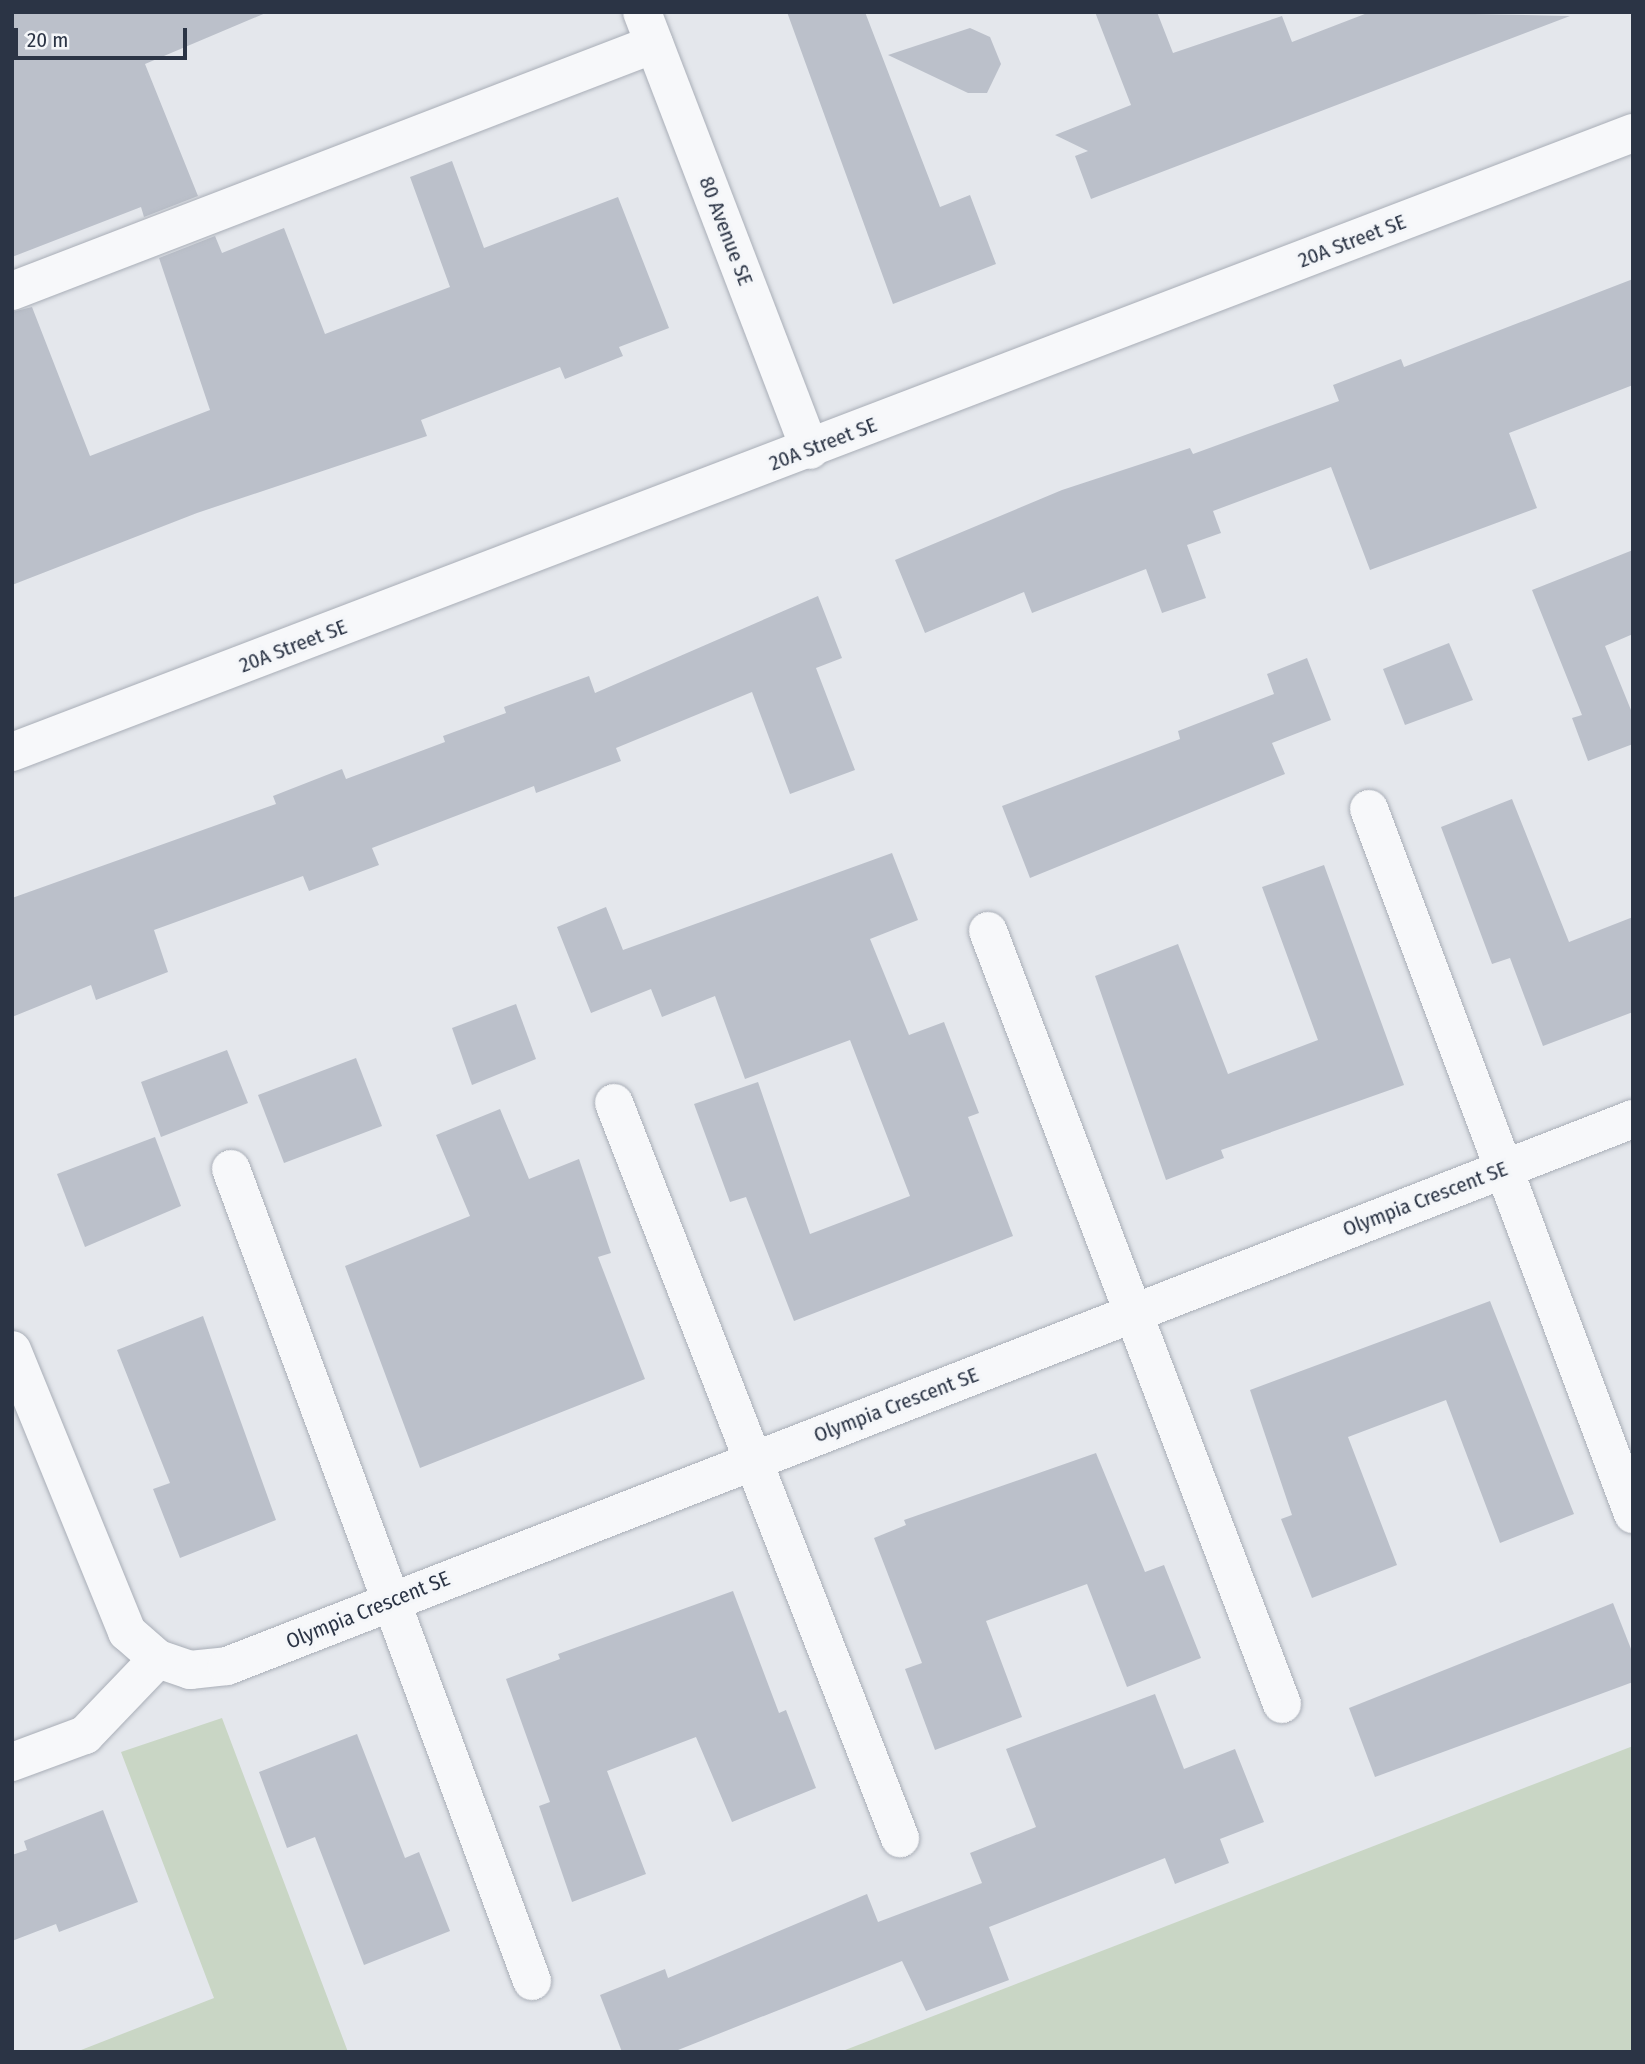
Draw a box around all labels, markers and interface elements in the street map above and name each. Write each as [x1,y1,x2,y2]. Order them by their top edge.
scale bar [18,14,191,58]
text: 20 m [27,27,68,53]
street label: 80 Avenue SE [694,173,758,289]
street label: 20A Street SE [1295,209,1409,273]
street label: 20A Street SE [766,412,880,476]
street label: 20A Street SE [236,614,350,678]
street label: Olympia Crescent SE [1339,1156,1511,1242]
street label: Olympia Crescent SE [810,1362,982,1448]
street label: Olympia Crescent SE [282,1566,454,1654]

